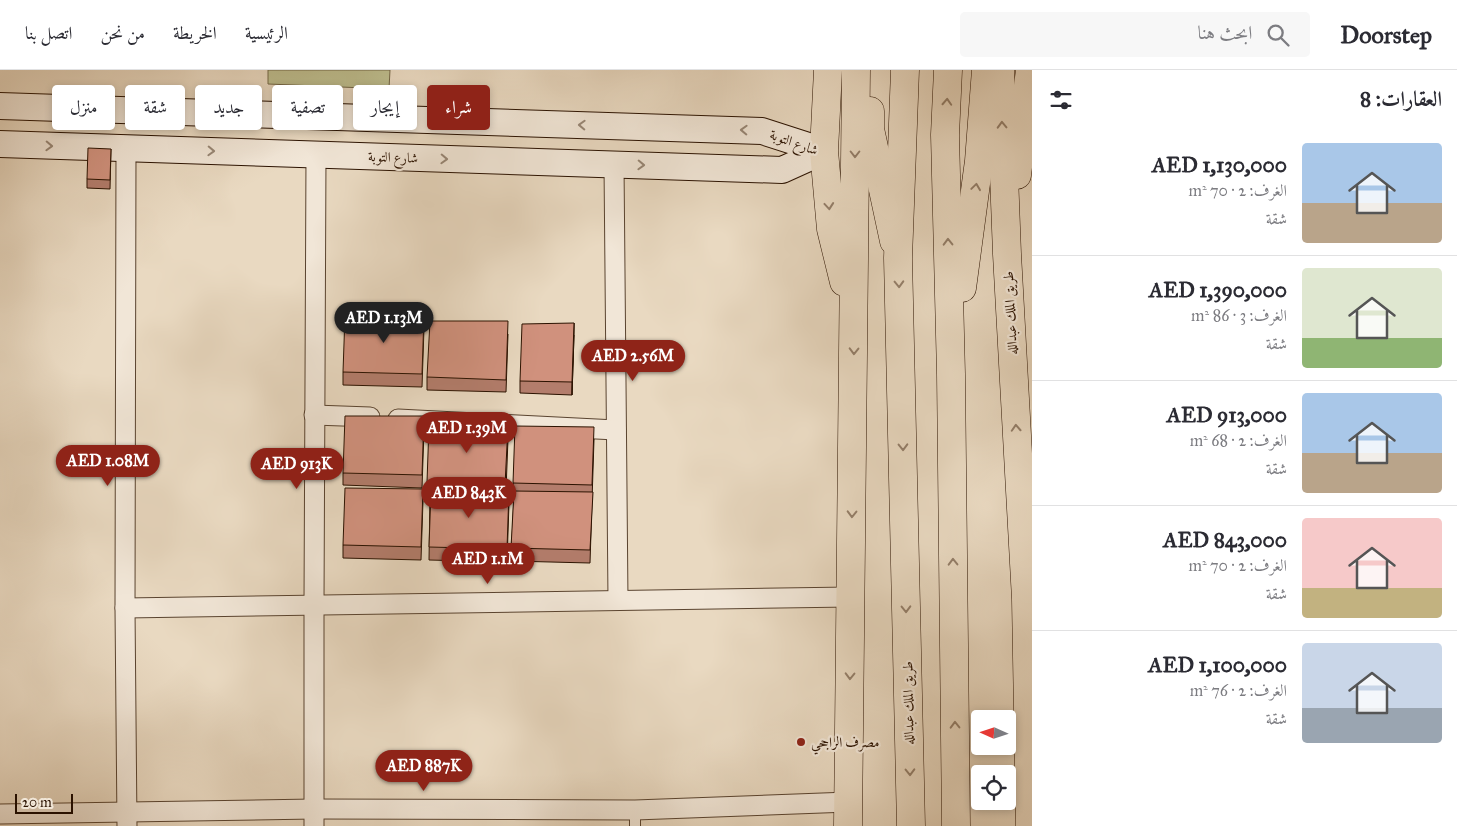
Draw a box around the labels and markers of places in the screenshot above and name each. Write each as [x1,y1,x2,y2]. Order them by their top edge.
pin: AED 1.13M [327,302,441,344]
pin: AED 2.56M [576,340,690,382]
pin: AED 1.39M [410,412,524,454]
pin: AED 1.08M [51,444,165,487]
pin: AED 913K [245,448,349,490]
pin: AED 843K [417,476,521,519]
pin: AED 1.1M [436,542,540,585]
place label: مصرف الراجحي [811,734,879,755]
marker: مصرف الراجحي [795,736,807,748]
pin: AED 887K [372,750,476,792]

